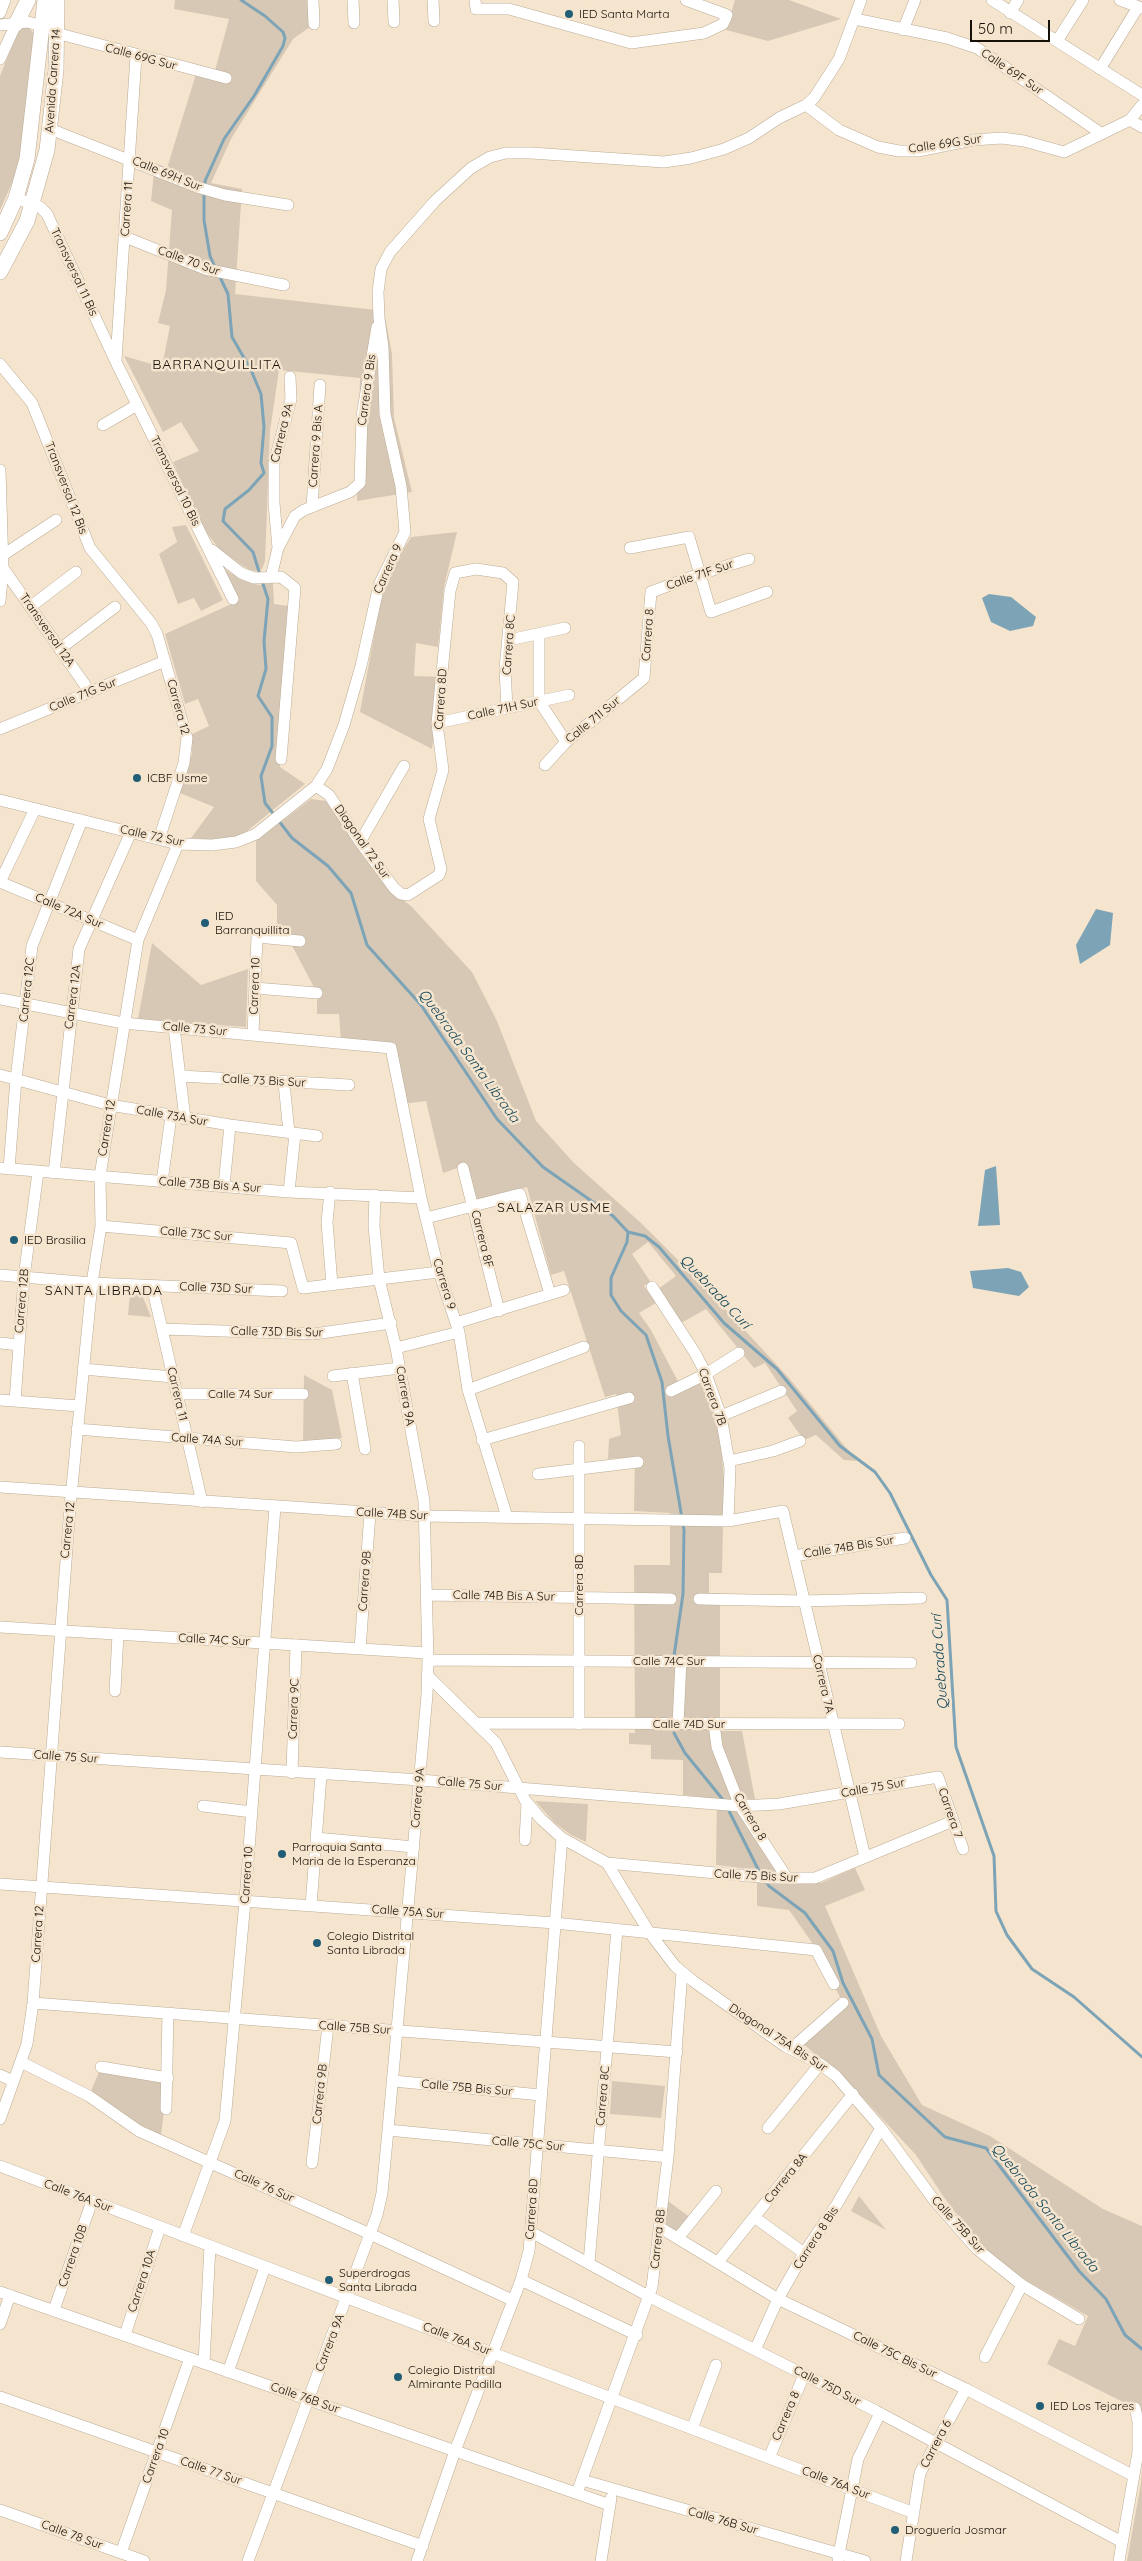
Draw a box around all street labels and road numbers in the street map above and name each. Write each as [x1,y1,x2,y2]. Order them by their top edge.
street label: Avenida Carrera 14 [42,28,64,134]
street label: Calle 69G Sur [104,41,178,73]
street label: Calle 69F Sur [978,46,1046,98]
street label: Calle 69G Sur [908,132,982,156]
street label: Calle 69H Sur [130,153,204,195]
street label: Carrera 11 [118,181,136,237]
street label: Transversal 11 Bis [47,226,101,318]
street label: Calle 70 Sur [156,243,222,279]
street label: Carrera 9 Bis [355,353,379,427]
street label: Carrera 9A [268,402,296,464]
street label: Carrera 9 Bis A [306,404,326,488]
street label: Transversal 10 Bis [147,434,203,528]
street label: Transversal 12 Bis [42,440,90,536]
street label: Carrera 9 [371,542,405,596]
street label: Calle 71F Sur [665,557,735,593]
street label: Transversal 12A [16,590,78,670]
street label: Carrera 8 [639,608,657,662]
street label: Carrera 8C [500,614,518,676]
street label: Carrera 8D [432,668,450,730]
street label: Calle 71G Sur [47,675,119,715]
street label: Carrera 12 [164,678,192,736]
street label: Calle 71H Sur [466,694,540,724]
street label: Calle 71I Sur [563,694,623,746]
street label: Diagonal 72 Sur [331,802,393,882]
street label: Calle 72 Sur [119,822,185,850]
street label: Calle 72A Sur [33,890,105,932]
street label: Carrera 12C [16,957,38,1023]
street label: Carrera 10 [247,957,263,1015]
street label: Carrera 12A [62,964,84,1030]
street label: Calle 73 Sur [162,1019,228,1039]
street label: Calle 73 Bis Sur [222,1072,306,1090]
street label: Carrera 12 [95,1099,119,1157]
street label: Calle 73A Sur [135,1103,209,1129]
street label: Calle 73B Bis A Sur [158,1174,262,1196]
street label: Carrera 8F [468,1209,496,1269]
street label: Calle 73C Sur [159,1224,233,1244]
street label: Carrera 9 [429,1257,459,1311]
street label: Carrera 12B [12,1268,32,1334]
street label: Calle 73D Sur [179,1280,253,1296]
street label: Calle 73D Bis Sur [231,1324,323,1340]
street label: Carrera 9A [393,1365,417,1427]
street label: Carrera 11 [164,1366,190,1422]
street label: Carrera 7B [695,1366,729,1428]
street label: Calle 74 Sur [208,1387,272,1401]
street label: Calle 74A Sur [171,1430,243,1450]
street label: Carrera 12 [58,1501,78,1559]
street label: Calle 74B Sur [356,1505,428,1523]
street label: Calle 74B Bis Sur [803,1533,895,1561]
street label: Carrera 9B [356,1550,374,1612]
street label: Carrera 8D [572,1555,586,1615]
street label: Calle 74B Bis A Sur [453,1588,555,1604]
street label: Calle 74C Sur [178,1631,250,1649]
street label: Carrera 7A [809,1653,837,1715]
street label: Calle 74C Sur [633,1654,705,1668]
street label: Carrera 9C [286,1679,302,1739]
street label: Calle 74D Sur [653,1717,725,1731]
street label: Calle 75 Sur [33,1748,99,1766]
street label: Carrera 9A [408,1767,428,1829]
street label: Calle 75 Sur [437,1774,503,1794]
street label: Calle 75 Sur [840,1775,906,1801]
street label: Carrera 7 [935,1786,965,1840]
street label: Carrera 8 [731,1791,769,1843]
street label: Carrera 10 [238,1846,256,1904]
street label: Calle 75 Bis Sur [714,1867,798,1885]
street label: Calle 75A Sur [371,1902,445,1922]
street label: Carrera 12 [29,1905,47,1963]
street label: Diagonal 75A Bis Sur [726,2001,830,2075]
street label: Calle 75B Sur [318,2018,392,2038]
street label: Carrera 9B [310,2063,330,2125]
street label: Carrera 8C [593,2065,613,2127]
street label: Calle 75B Bis Sur [421,2077,513,2099]
street label: Calle 75C Sur [491,2134,565,2154]
street label: Carrera 8A [761,2150,811,2206]
street label: Calle 76 Sur [232,2166,296,2206]
street label: Calle 76A Sur [42,2176,114,2216]
street label: Carrera 8D [523,2178,541,2240]
street label: Calle 75B Sur [928,2193,988,2257]
street label: Carrera 8 Bis [790,2204,842,2272]
street label: Carrera 8B [648,2208,668,2270]
street label: Carrera 10B [56,2223,90,2289]
street label: Carrera 10A [125,2248,159,2314]
street label: Carrera 9A [312,2312,348,2374]
street label: Calle 76A Sur [421,2319,493,2359]
street label: Calle 75C Bis Sur [851,2328,939,2382]
street label: Calle 75D Sur [791,2363,863,2409]
street label: Calle 76B Sur [269,2379,341,2417]
street label: Carrera 8 [769,2389,803,2443]
street label: Carrera 6 [917,2418,955,2470]
street label: Carrera 10 [139,2427,173,2485]
street label: Calle 77 Sur [178,2454,244,2488]
street label: Calle 76A Sur [800,2463,872,2503]
street label: Calle 76B Sur [686,2504,760,2538]
street label: Calle 78 Sur [39,2517,105,2553]

